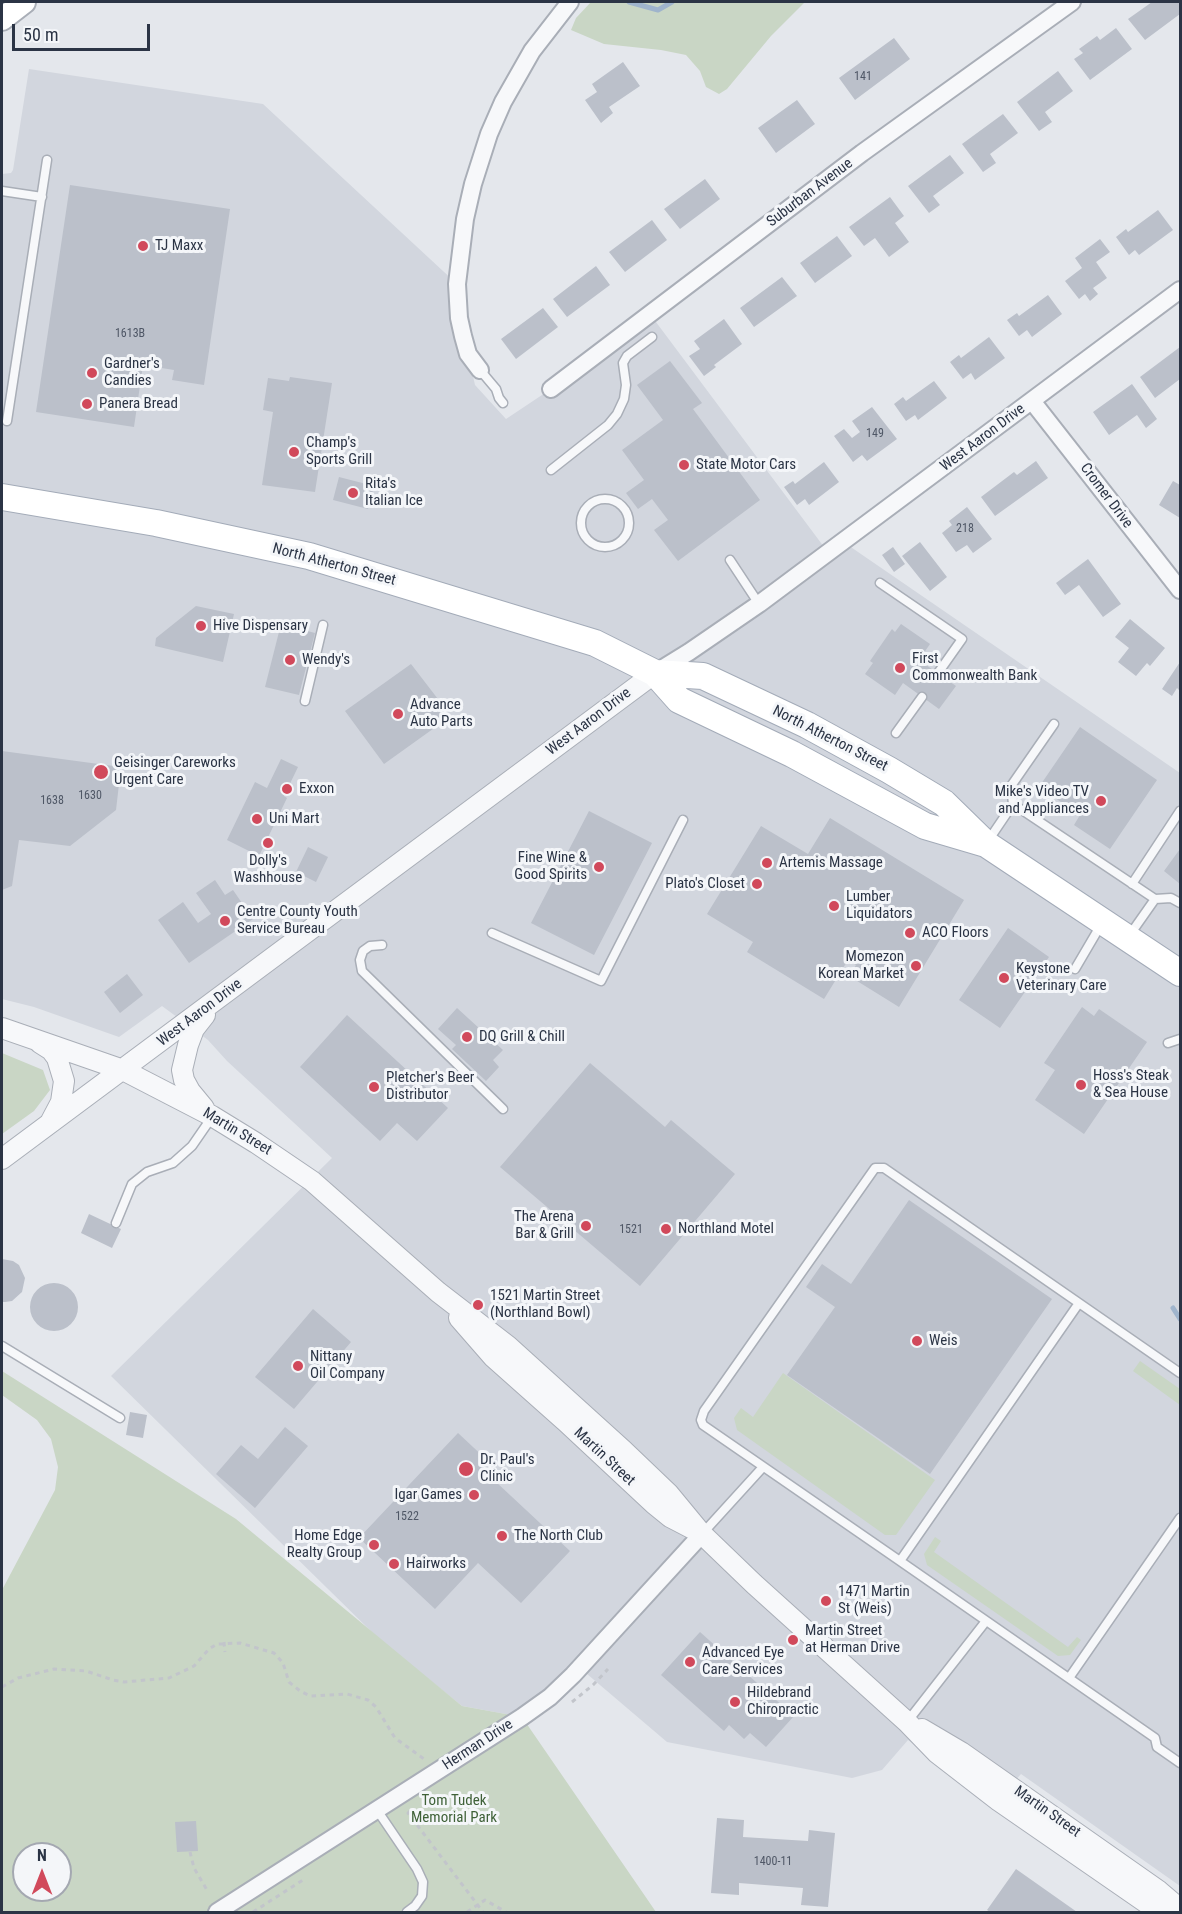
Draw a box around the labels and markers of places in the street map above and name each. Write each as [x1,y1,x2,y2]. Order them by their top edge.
place label: TJ Maxx [155,237,203,255]
marker: TJ Maxx [136,239,150,253]
place label: Gardner's Candies [104,355,160,390]
marker: Gardner's Candies [85,366,99,380]
place label: Panera Bread [99,395,178,413]
marker: Panera Bread [80,397,94,411]
place label: Champ's Sports Grill [306,434,372,469]
marker: Champ's Sports Grill [287,445,301,459]
place label: State Motor Cars [696,456,796,474]
marker: State Motor Cars [677,458,691,472]
place label: Rita's Italian Ice [365,475,423,510]
marker: Rita's Italian Ice [346,486,360,500]
place label: Hive Dispensary [213,617,308,635]
marker: Hive Dispensary [194,619,208,633]
place label: First Commonwealth Bank [912,650,1037,685]
place label: Wendy's [302,651,350,669]
marker: Wendy's [283,653,297,667]
marker: First Commonwealth Bank [893,661,907,675]
place label: Advance Auto Parts [410,696,473,731]
marker: Advance Auto Parts [391,707,405,721]
place label: Geisinger Careworks Urgent Care [114,754,236,789]
marker: Geisinger Careworks Urgent Care [92,763,110,781]
place label: Exxon [299,780,334,798]
marker: Exxon [280,782,294,796]
place label: Mike's Video TV and Appliances [995,783,1089,818]
marker: Mike's Video TV and Appliances [1094,794,1108,808]
place label: Uni Mart [269,810,319,828]
marker: Uni Mart [250,812,264,826]
marker: Dolly's Washhouse [261,836,275,850]
place label: Fine Wine & Good Spirits [514,849,587,884]
place label: Dolly's Washhouse [234,852,302,887]
place label: Artemis Massage [779,854,883,872]
marker: Artemis Massage [760,856,774,870]
marker: Fine Wine & Good Spirits [592,860,606,874]
place label: Plato's Closet [665,875,745,893]
marker: Plato's Closet [750,877,764,891]
place label: Lumber Liquidators [846,888,913,923]
marker: Lumber Liquidators [827,899,841,913]
place label: Centre County Youth Service Bureau [237,903,358,938]
marker: Centre County Youth Service Bureau [218,914,232,928]
place label: ACO Floors [922,924,989,942]
marker: ACO Floors [903,926,917,940]
place label: Momezon Korean Market [818,948,904,983]
marker: Momezon Korean Market [909,959,923,973]
place label: Keystone Veterinary Care [1016,960,1107,995]
marker: Keystone Veterinary Care [997,971,1011,985]
place label: DQ Grill & Chill [479,1028,565,1046]
marker: DQ Grill & Chill [460,1030,474,1044]
place label: Hoss's Steak & Sea House [1093,1067,1169,1102]
place label: Pletcher's Beer Distributor [386,1069,474,1104]
marker: Hoss's Steak & Sea House [1074,1078,1088,1092]
marker: Pletcher's Beer Distributor [367,1080,381,1094]
place label: The Arena Bar & Grill [514,1208,574,1243]
marker: The Arena Bar & Grill [579,1219,593,1233]
place label: Northland Motel [678,1220,774,1238]
marker: Northland Motel [659,1222,673,1236]
place label: 1521 Martin Street (Northland Bowl) [490,1287,600,1322]
marker: 1521 Martin Street (Northland Bowl) [471,1298,485,1312]
place label: Weis [929,1332,958,1350]
marker: Weis [910,1334,924,1348]
place label: Nittany Oil Company [310,1348,385,1383]
marker: Nittany Oil Company [291,1359,305,1373]
place label: Dr. Paul's Clinic [480,1451,535,1486]
marker: Dr. Paul's Clinic [457,1460,475,1478]
place label: Igar Games [394,1486,462,1504]
marker: Igar Games [467,1488,481,1502]
place label: Home Edge Realty Group [287,1527,362,1562]
place label: The North Club [514,1527,603,1545]
marker: The North Club [495,1529,509,1543]
marker: Home Edge Realty Group [367,1538,381,1552]
place label: Hairworks [406,1555,466,1573]
marker: Hairworks [387,1557,401,1571]
place label: 1471 Martin St (Weis) [838,1583,910,1618]
marker: 1471 Martin St (Weis) [819,1594,833,1608]
place label: Martin Street at Herman Drive [805,1622,900,1657]
marker: Martin Street at Herman Drive [786,1633,800,1647]
place label: Advanced Eye Care Services [702,1644,784,1679]
marker: Advanced Eye Care Services [683,1655,697,1669]
place label: Hildebrand Chiropractic [747,1684,819,1719]
marker: Hildebrand Chiropractic [728,1695,742,1709]

